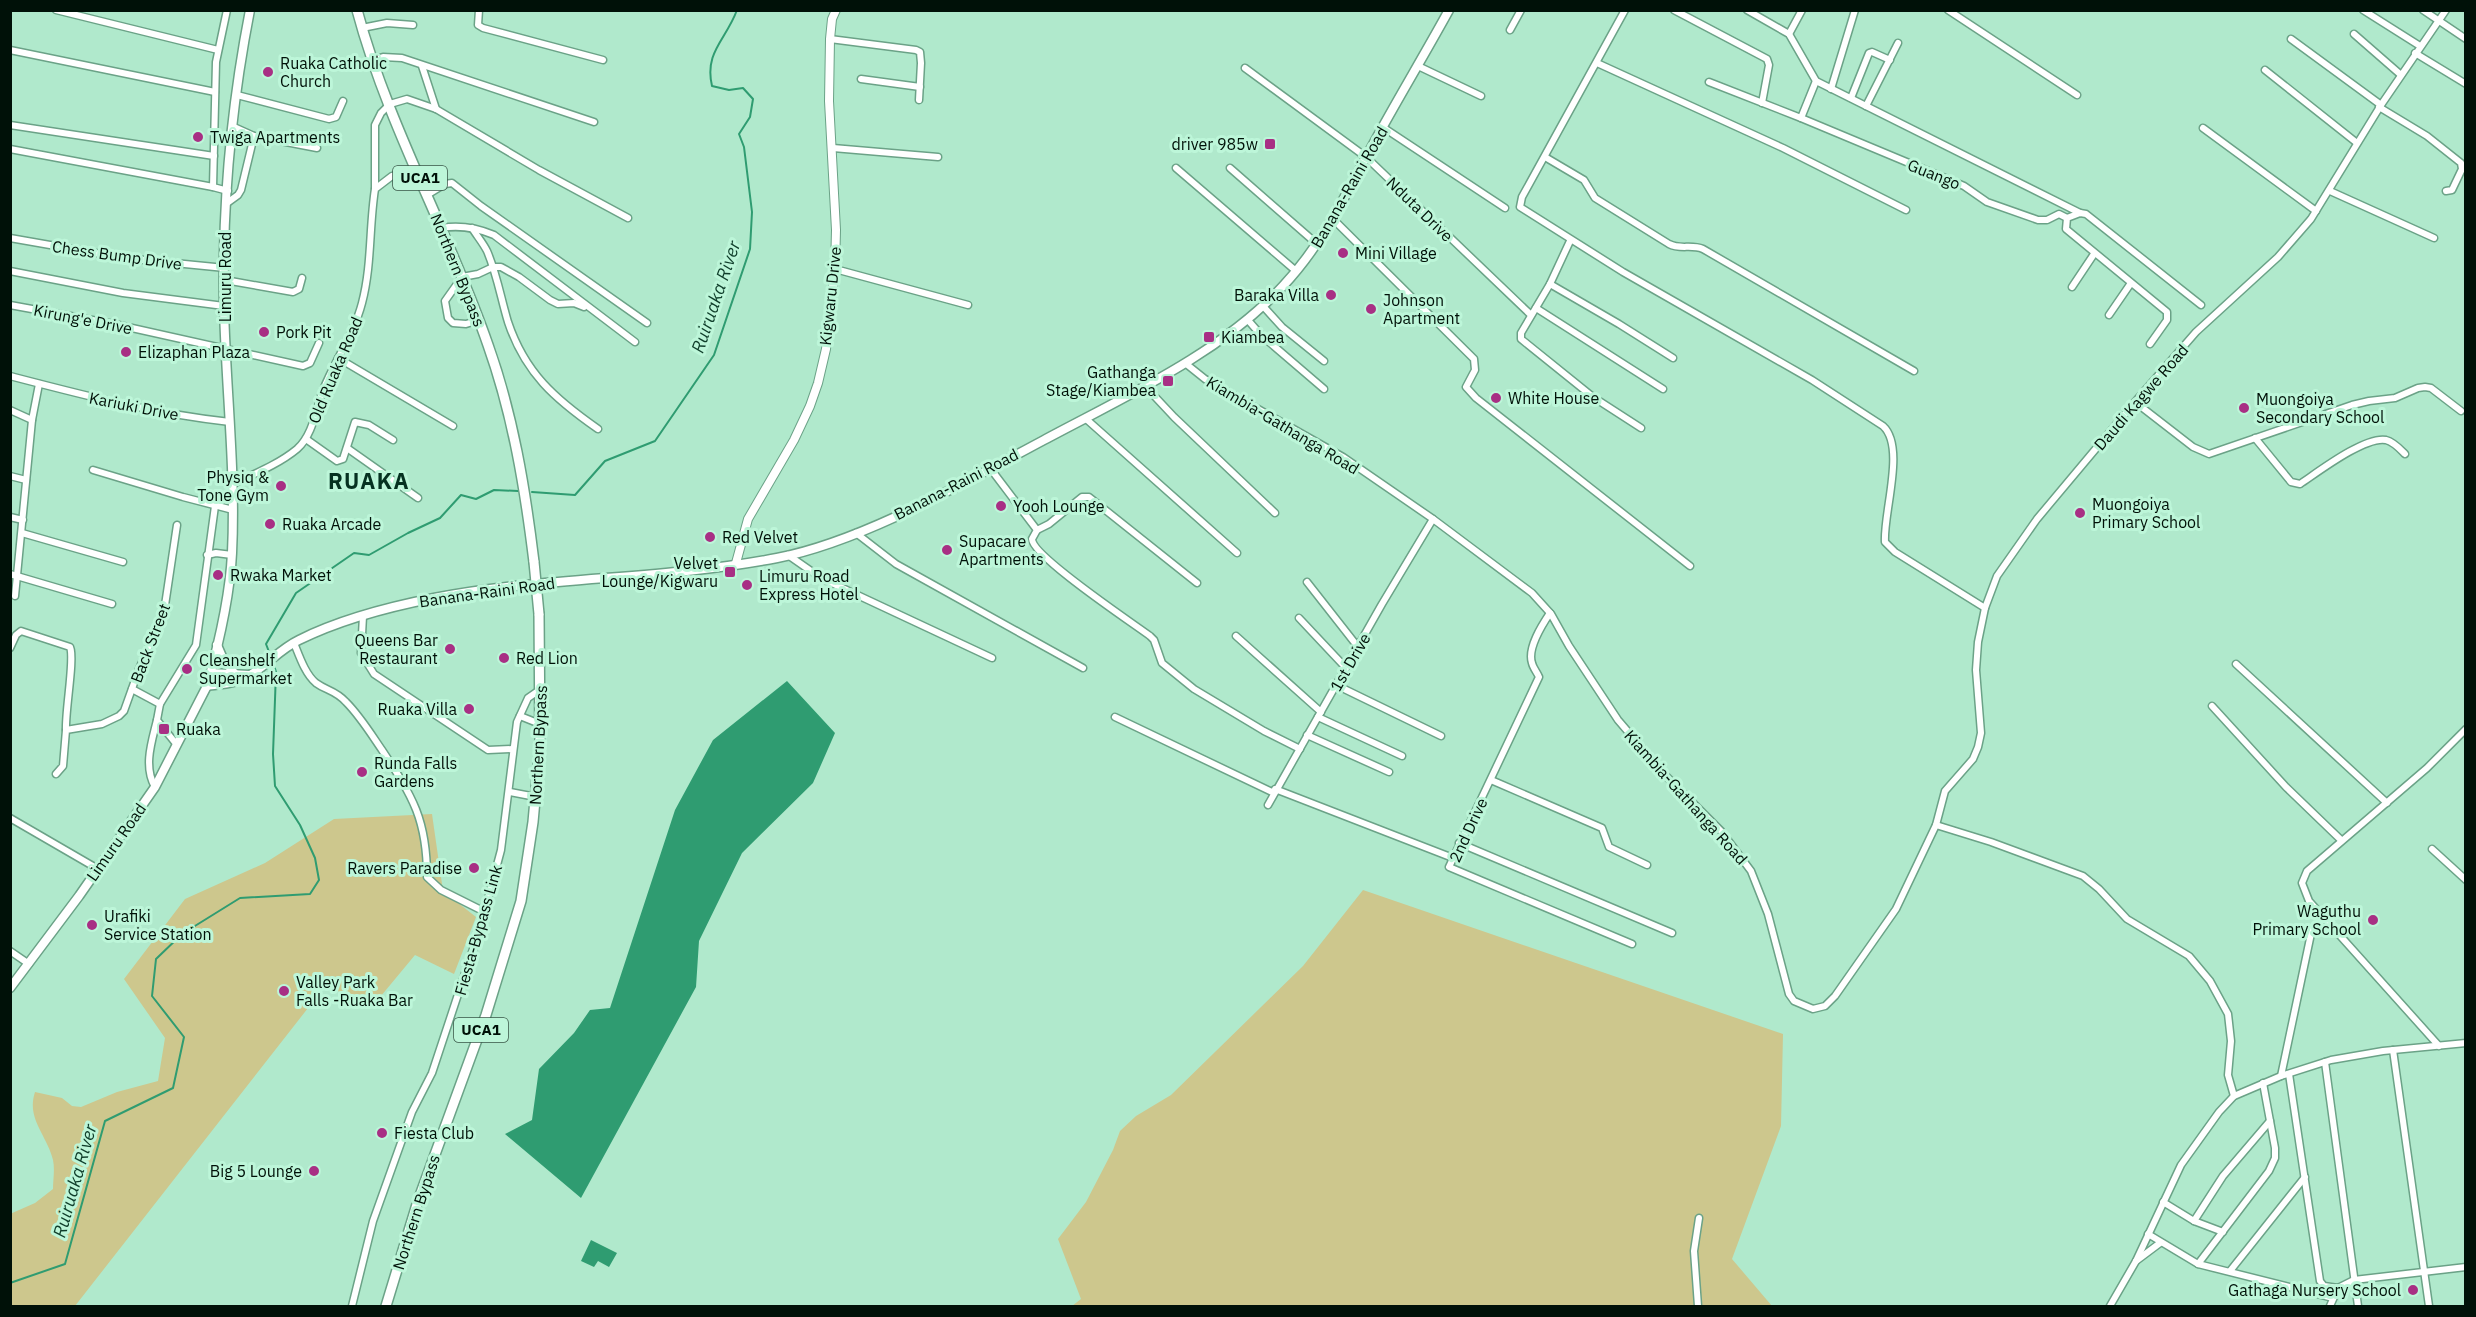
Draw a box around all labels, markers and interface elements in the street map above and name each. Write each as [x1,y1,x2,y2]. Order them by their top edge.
place label: Ruaka Catholic Church [280,53,387,91]
marker: Ruaka Catholic Church [261,65,275,79]
street label: Banana-Raini Road [1306,123,1392,251]
place label: Twiga Apartments [210,127,340,147]
marker: Twiga Apartments [191,130,205,144]
place label: driver 985w [1172,134,1258,154]
marker: driver 985w [1263,137,1277,151]
street label: Guango [1905,154,1963,194]
road number: UCA1 [393,166,447,190]
street label: Nduta Drive [1383,172,1458,246]
street label: Northern Bypass [426,211,490,329]
street label: Limuru Road [215,232,235,322]
street label: Chess Bump Drive [51,236,183,274]
water label: Ruiruaka River [686,237,746,356]
place label: Mini Village [1355,243,1437,263]
street label: Kigwaru Drive [815,245,845,346]
marker: Mini Village [1336,246,1350,260]
place label: Baraka Villa [1234,285,1319,305]
marker: Baraka Villa [1324,288,1338,302]
place label: Johnson Apartment [1383,290,1460,328]
street label: Kirung'e Drive [32,300,134,338]
marker: Johnson Apartment [1364,302,1378,316]
street label: Old Ruaka Road [304,314,366,426]
place label: Pork Pit [276,322,332,342]
marker: Pork Pit [257,325,271,339]
place label: Kiambea [1221,327,1285,347]
marker: Kiambea [1202,330,1216,344]
street label: Daudi Kagwe Road [2090,340,2192,454]
place label: Elizaphan Plaza [138,342,250,362]
marker: Elizaphan Plaza [119,345,133,359]
place label: Gathanga Stage/Kiambea [1046,362,1156,400]
street label: Kiambia-Gathanga Road [1203,371,1363,479]
marker: Gathanga Stage/Kiambea [1161,374,1175,388]
street label: Kariuki Drive [88,388,181,425]
place label: White House [1508,388,1600,408]
place label: Muongoiya Secondary School [2256,389,2384,427]
marker: White House [1489,391,1503,405]
marker: Muongoiya Secondary School [2237,401,2251,415]
street label: Banana-Raini Road [890,444,1022,524]
district label: RUAKA [328,466,410,495]
place label: Physiq & Tone Gym [197,467,269,505]
marker: Physiq & Tone Gym [274,479,288,493]
place label: Muongoiya Primary School [2092,494,2200,532]
place label: Yooh Lounge [1013,496,1105,516]
marker: Yooh Lounge [994,499,1008,513]
marker: Muongoiya Primary School [2073,506,2087,520]
place label: Ruaka Arcade [282,514,381,534]
marker: Ruaka Arcade [263,517,277,531]
place label: Red Velvet [722,527,798,547]
marker: Red Velvet [703,530,717,544]
place label: Supacare Apartments [959,531,1044,569]
marker: Supacare Apartments [940,543,954,557]
place label: Velvet Lounge/Kigwaru [601,553,718,591]
place label: Rwaka Market [230,565,332,585]
marker: Velvet Lounge/Kigwaru [723,565,737,579]
place label: Limuru Road Express Hotel [759,566,859,604]
marker: Rwaka Market [211,568,225,582]
street label: Banana-Raini Road [418,573,556,611]
marker: Limuru Road Express Hotel [740,578,754,592]
street label: Back Street [126,601,174,685]
street label: 1st Drive [1325,629,1375,695]
place label: Queens Bar Restaurant [354,630,438,668]
marker: Queens Bar Restaurant [443,642,457,656]
place label: Red Lion [516,648,578,668]
place label: Cleanshelf Supermarket [199,650,292,688]
marker: Red Lion [497,651,511,665]
marker: Cleanshelf Supermarket [180,662,194,676]
street label: Northern Bypass [525,685,551,805]
place label: Ruaka Villa [378,699,457,719]
marker: Ruaka Villa [462,702,476,716]
place label: Ruaka [176,719,221,739]
marker: Ruaka [157,722,171,736]
street label: Kiambia-Gathanga Road [1620,725,1752,869]
place label: Runda Falls Gardens [374,753,457,791]
marker: Runda Falls Gardens [355,765,369,779]
street label: 2nd Drive [1444,794,1492,865]
street label: Limuru Road [82,799,150,885]
place label: Ravers Paradise [347,858,462,878]
marker: Ravers Paradise [467,861,481,875]
street label: Fiesta-Bypass Link [450,862,506,998]
place label: Waguthu Primary School [2253,901,2361,939]
place label: Urafiki Service Station [104,906,212,944]
marker: Waguthu Primary School [2366,913,2380,927]
marker: Urafiki Service Station [85,918,99,932]
place label: Valley Park Falls -Ruaka Bar [296,972,413,1010]
marker: Valley Park Falls -Ruaka Bar [277,984,291,998]
road number: UCA1 [454,1018,508,1042]
water label: Ruiruaka River [47,1121,102,1240]
place label: Fiesta Club [394,1123,474,1143]
marker: Fiesta Club [375,1126,389,1140]
street label: Northern Bypass [388,1152,444,1272]
place label: Big 5 Lounge [210,1161,302,1181]
marker: Big 5 Lounge [307,1164,321,1178]
place label: Gathaga Nursery School [2228,1280,2401,1300]
marker: Gathaga Nursery School [2406,1283,2420,1297]

